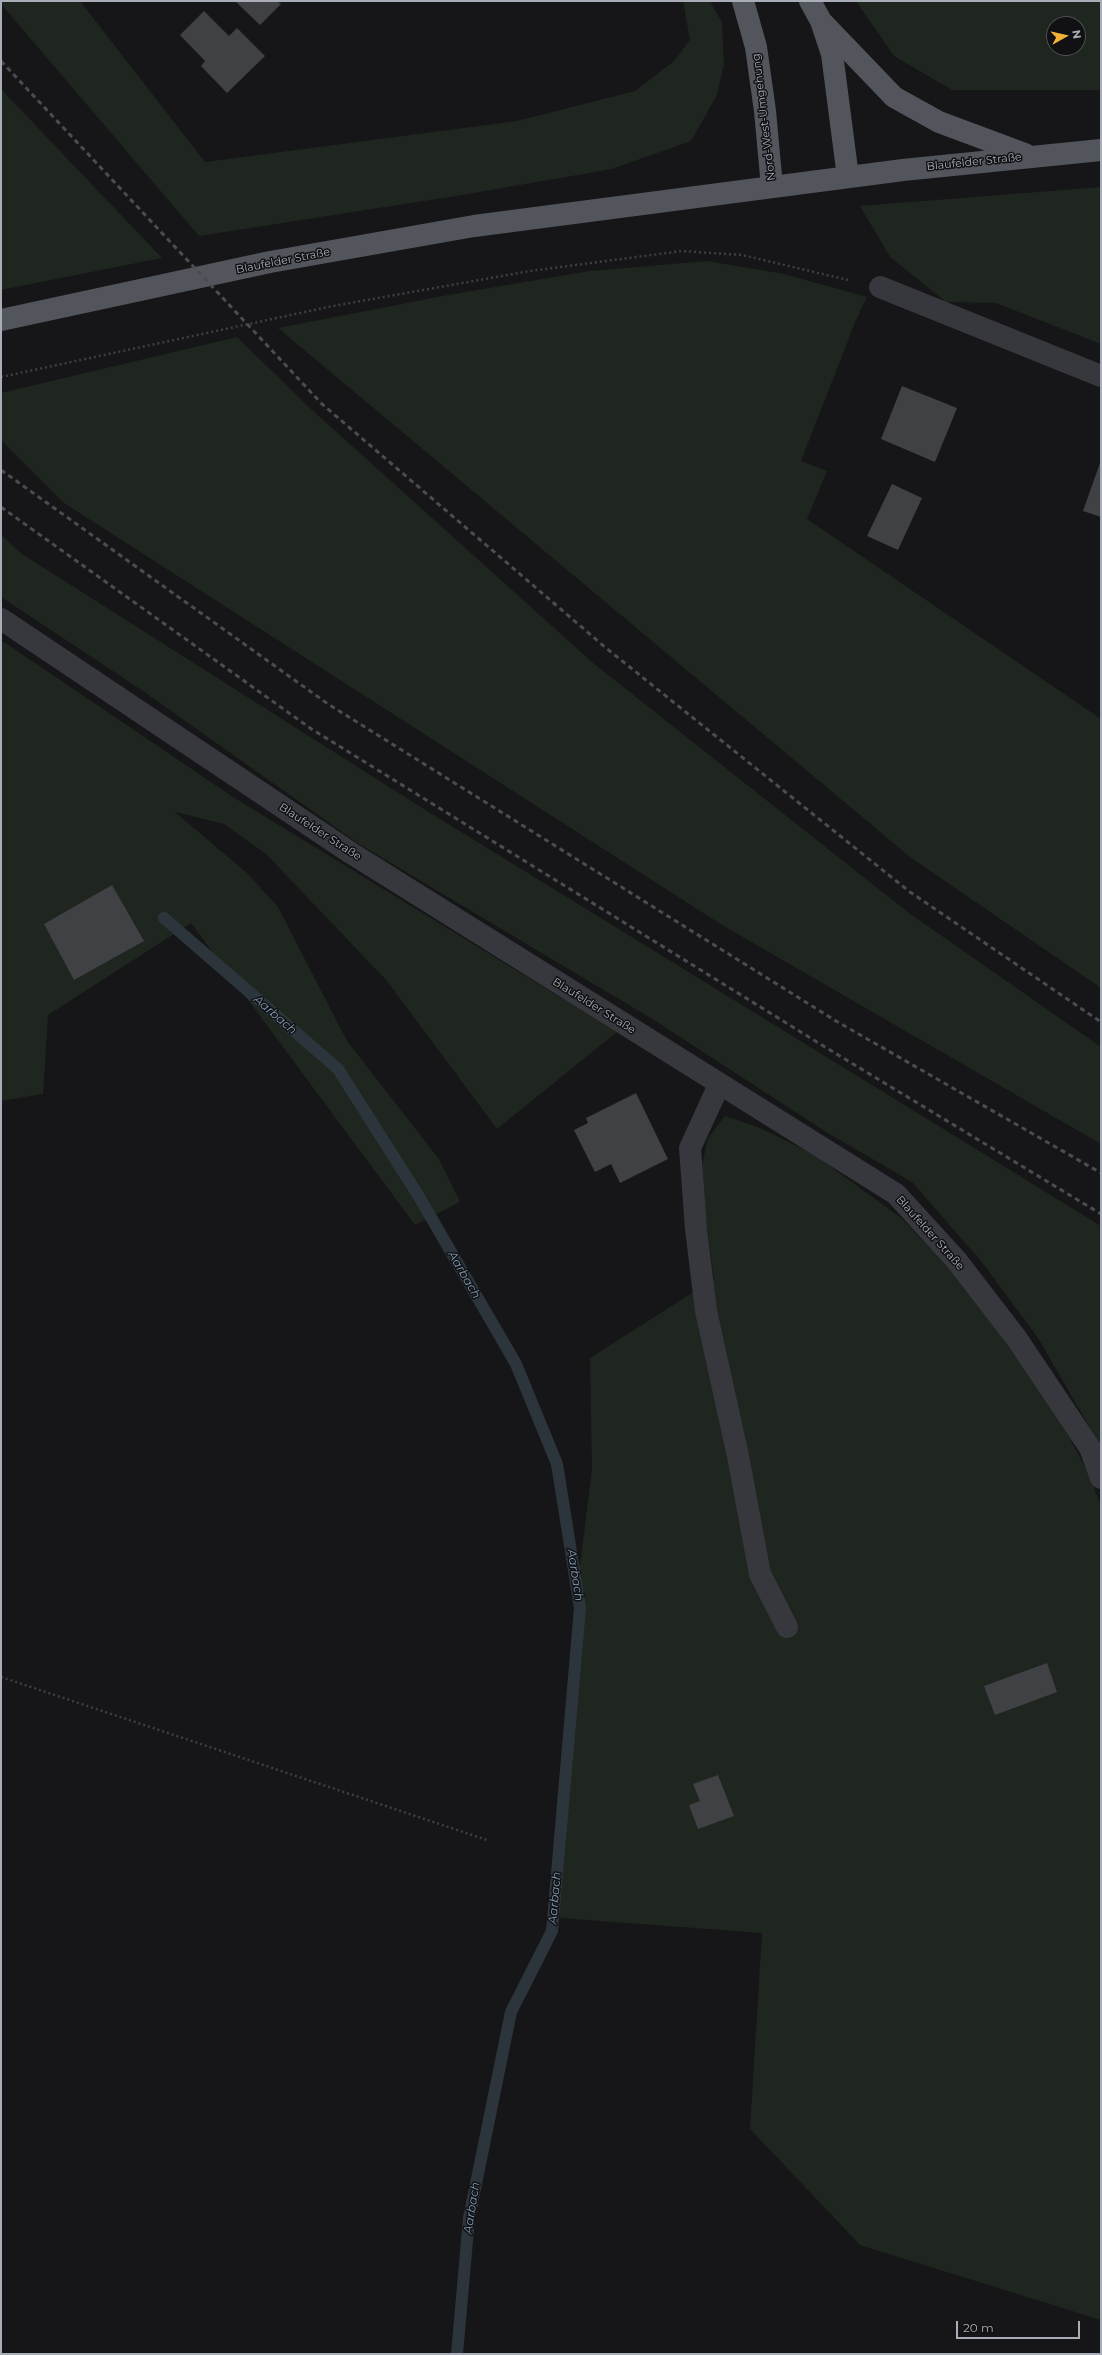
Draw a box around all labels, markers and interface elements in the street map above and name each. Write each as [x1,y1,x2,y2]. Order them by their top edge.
north arrow [1046,16,1086,56]
text: N [1069,29,1084,40]
street label: Nord-West-Umgehung [750,53,778,181]
street label: Blaufelder Straße [926,150,1022,174]
street label: Blaufelder Straße [235,245,331,277]
street label: Blaufelder Straße [276,800,364,864]
street label: Blaufelder Straße [550,975,638,1037]
water label: Aarbach [250,992,300,1038]
street label: Blaufelder Straße [893,1193,967,1273]
water label: Aarbach [445,1249,483,1301]
water label: Aarbach [564,1548,586,1602]
water label: Aarbach [546,1871,564,1925]
water label: Aarbach [461,2181,483,2235]
scale bar [958,2313,1082,2339]
text: 20 m [963,2320,994,2335]

